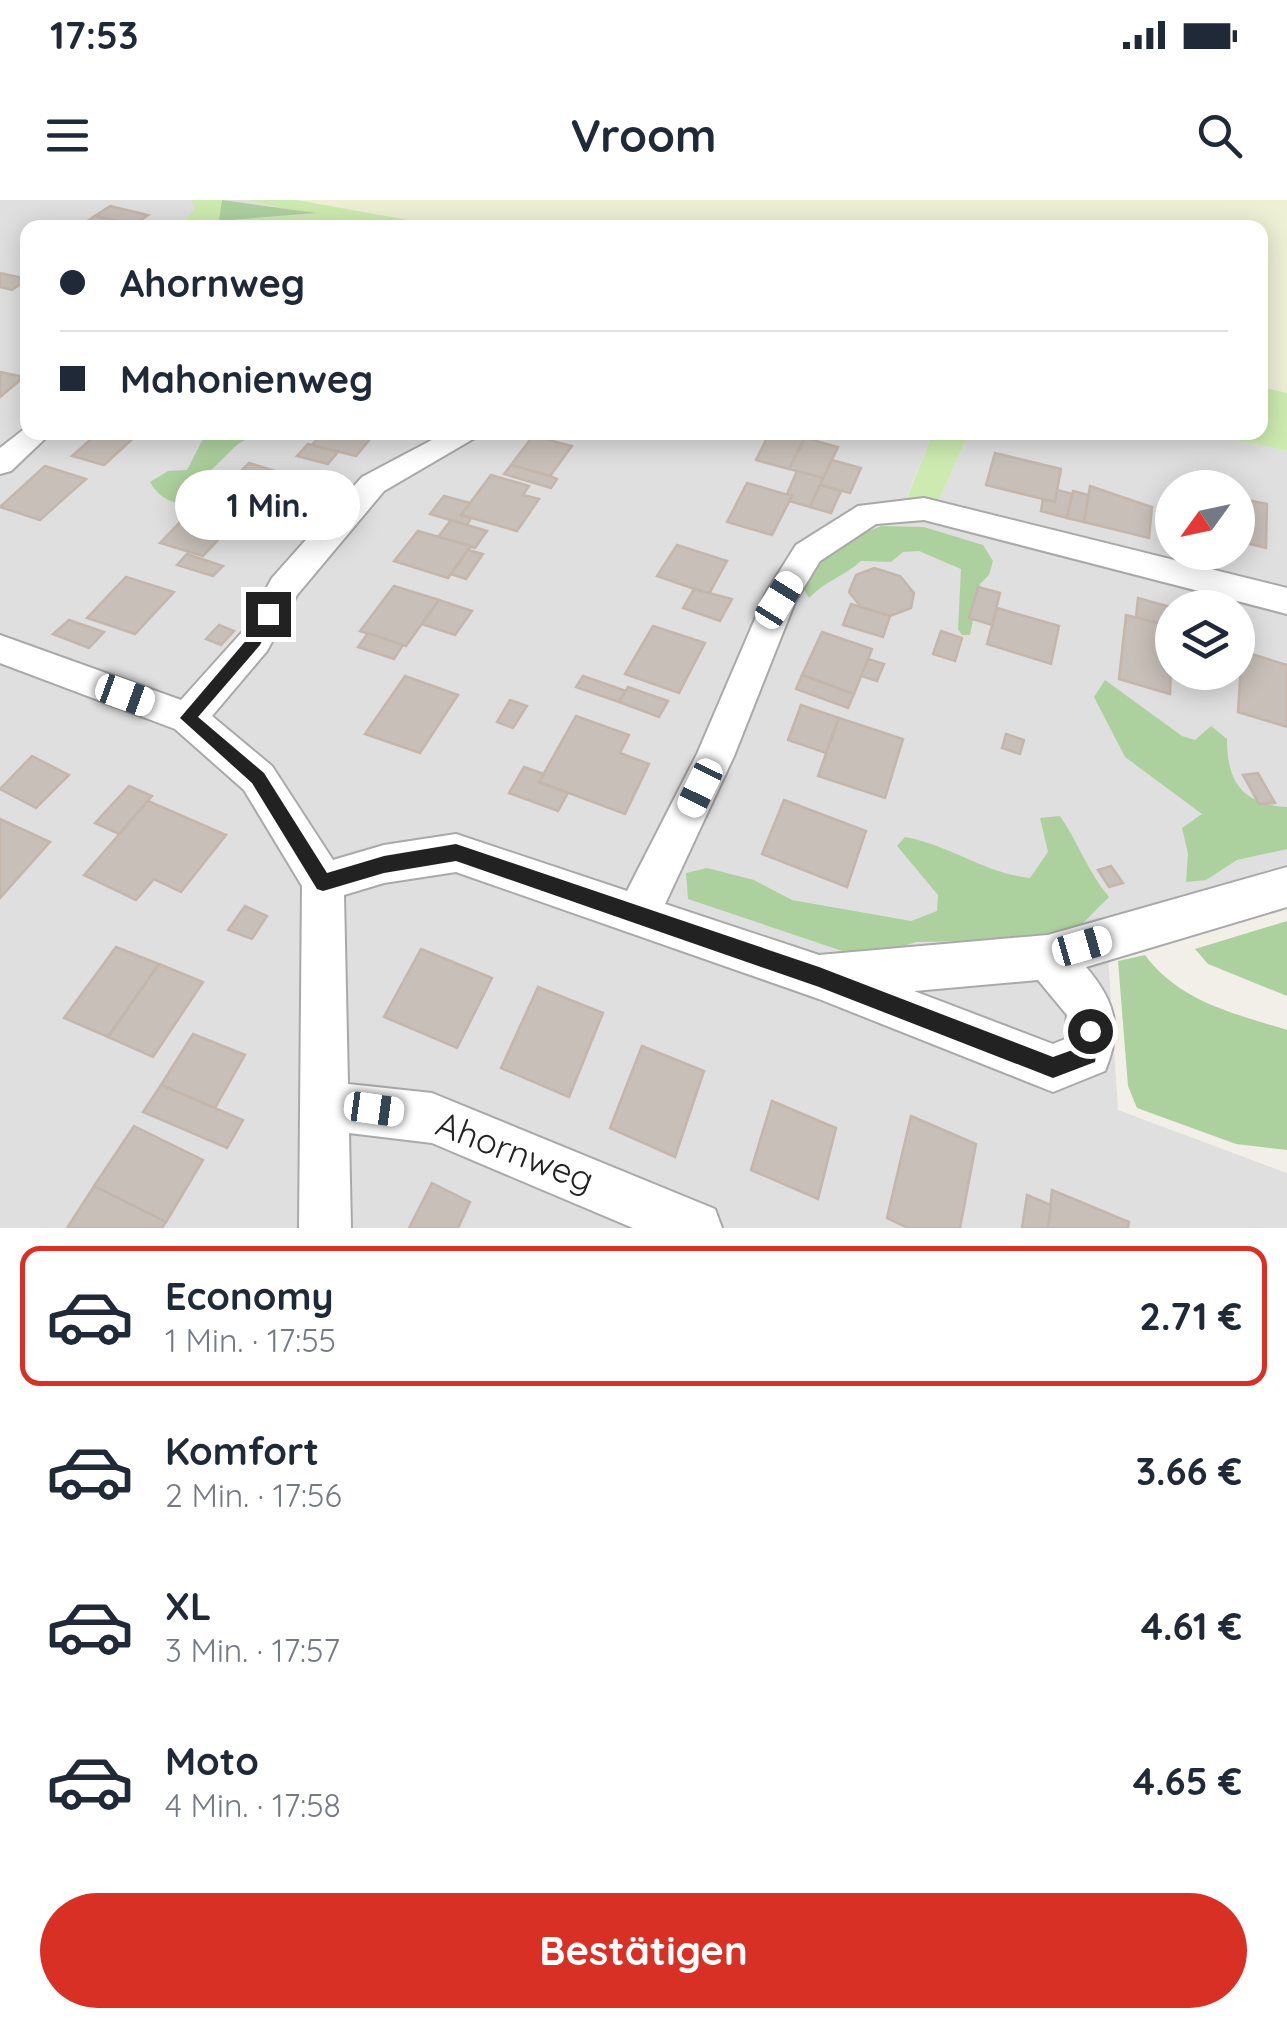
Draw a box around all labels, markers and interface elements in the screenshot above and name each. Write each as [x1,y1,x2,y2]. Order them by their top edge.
text: 17:53 [50,11,138,59]
text: Vroom [570,107,717,163]
icon: menu [40,108,95,163]
icon: search [1192,108,1247,163]
text: Ahornweg [120,259,305,307]
text: Mahonienweg [120,355,373,403]
callout: 1 Min. [176,469,360,539]
north arrow [1155,470,1255,570]
map controls [1155,470,1255,690]
text: 1 Min. [226,485,309,525]
car [750,567,808,633]
button: layers [1155,590,1255,690]
route end [246,592,291,637]
car [92,671,158,719]
car [673,754,727,822]
car [1049,923,1115,969]
route start [1068,1009,1113,1054]
car [342,1090,406,1128]
street label: Ahornweg [430,1101,600,1201]
icon: car [45,1271,135,1361]
text: Economy [165,1272,334,1320]
text: 2.71 € [1139,1292,1242,1340]
text: 1 Min. · 17:55 [165,1320,336,1360]
icon: car [45,1426,135,1516]
text: Komfort [165,1427,319,1475]
text: 3.66 € [1136,1447,1242,1495]
text: 2 Min. · 17:56 [165,1475,342,1515]
icon: car [45,1581,135,1671]
text: XL [165,1582,211,1630]
text: 4.61 € [1141,1602,1242,1650]
text: 3 Min. · 17:57 [165,1630,340,1670]
icon: car [45,1736,135,1826]
text: Moto [165,1737,259,1785]
text: 4.65 € [1133,1757,1242,1805]
text: 4 Min. · 17:58 [165,1785,341,1825]
button: Bestätigen [40,1893,1247,2008]

